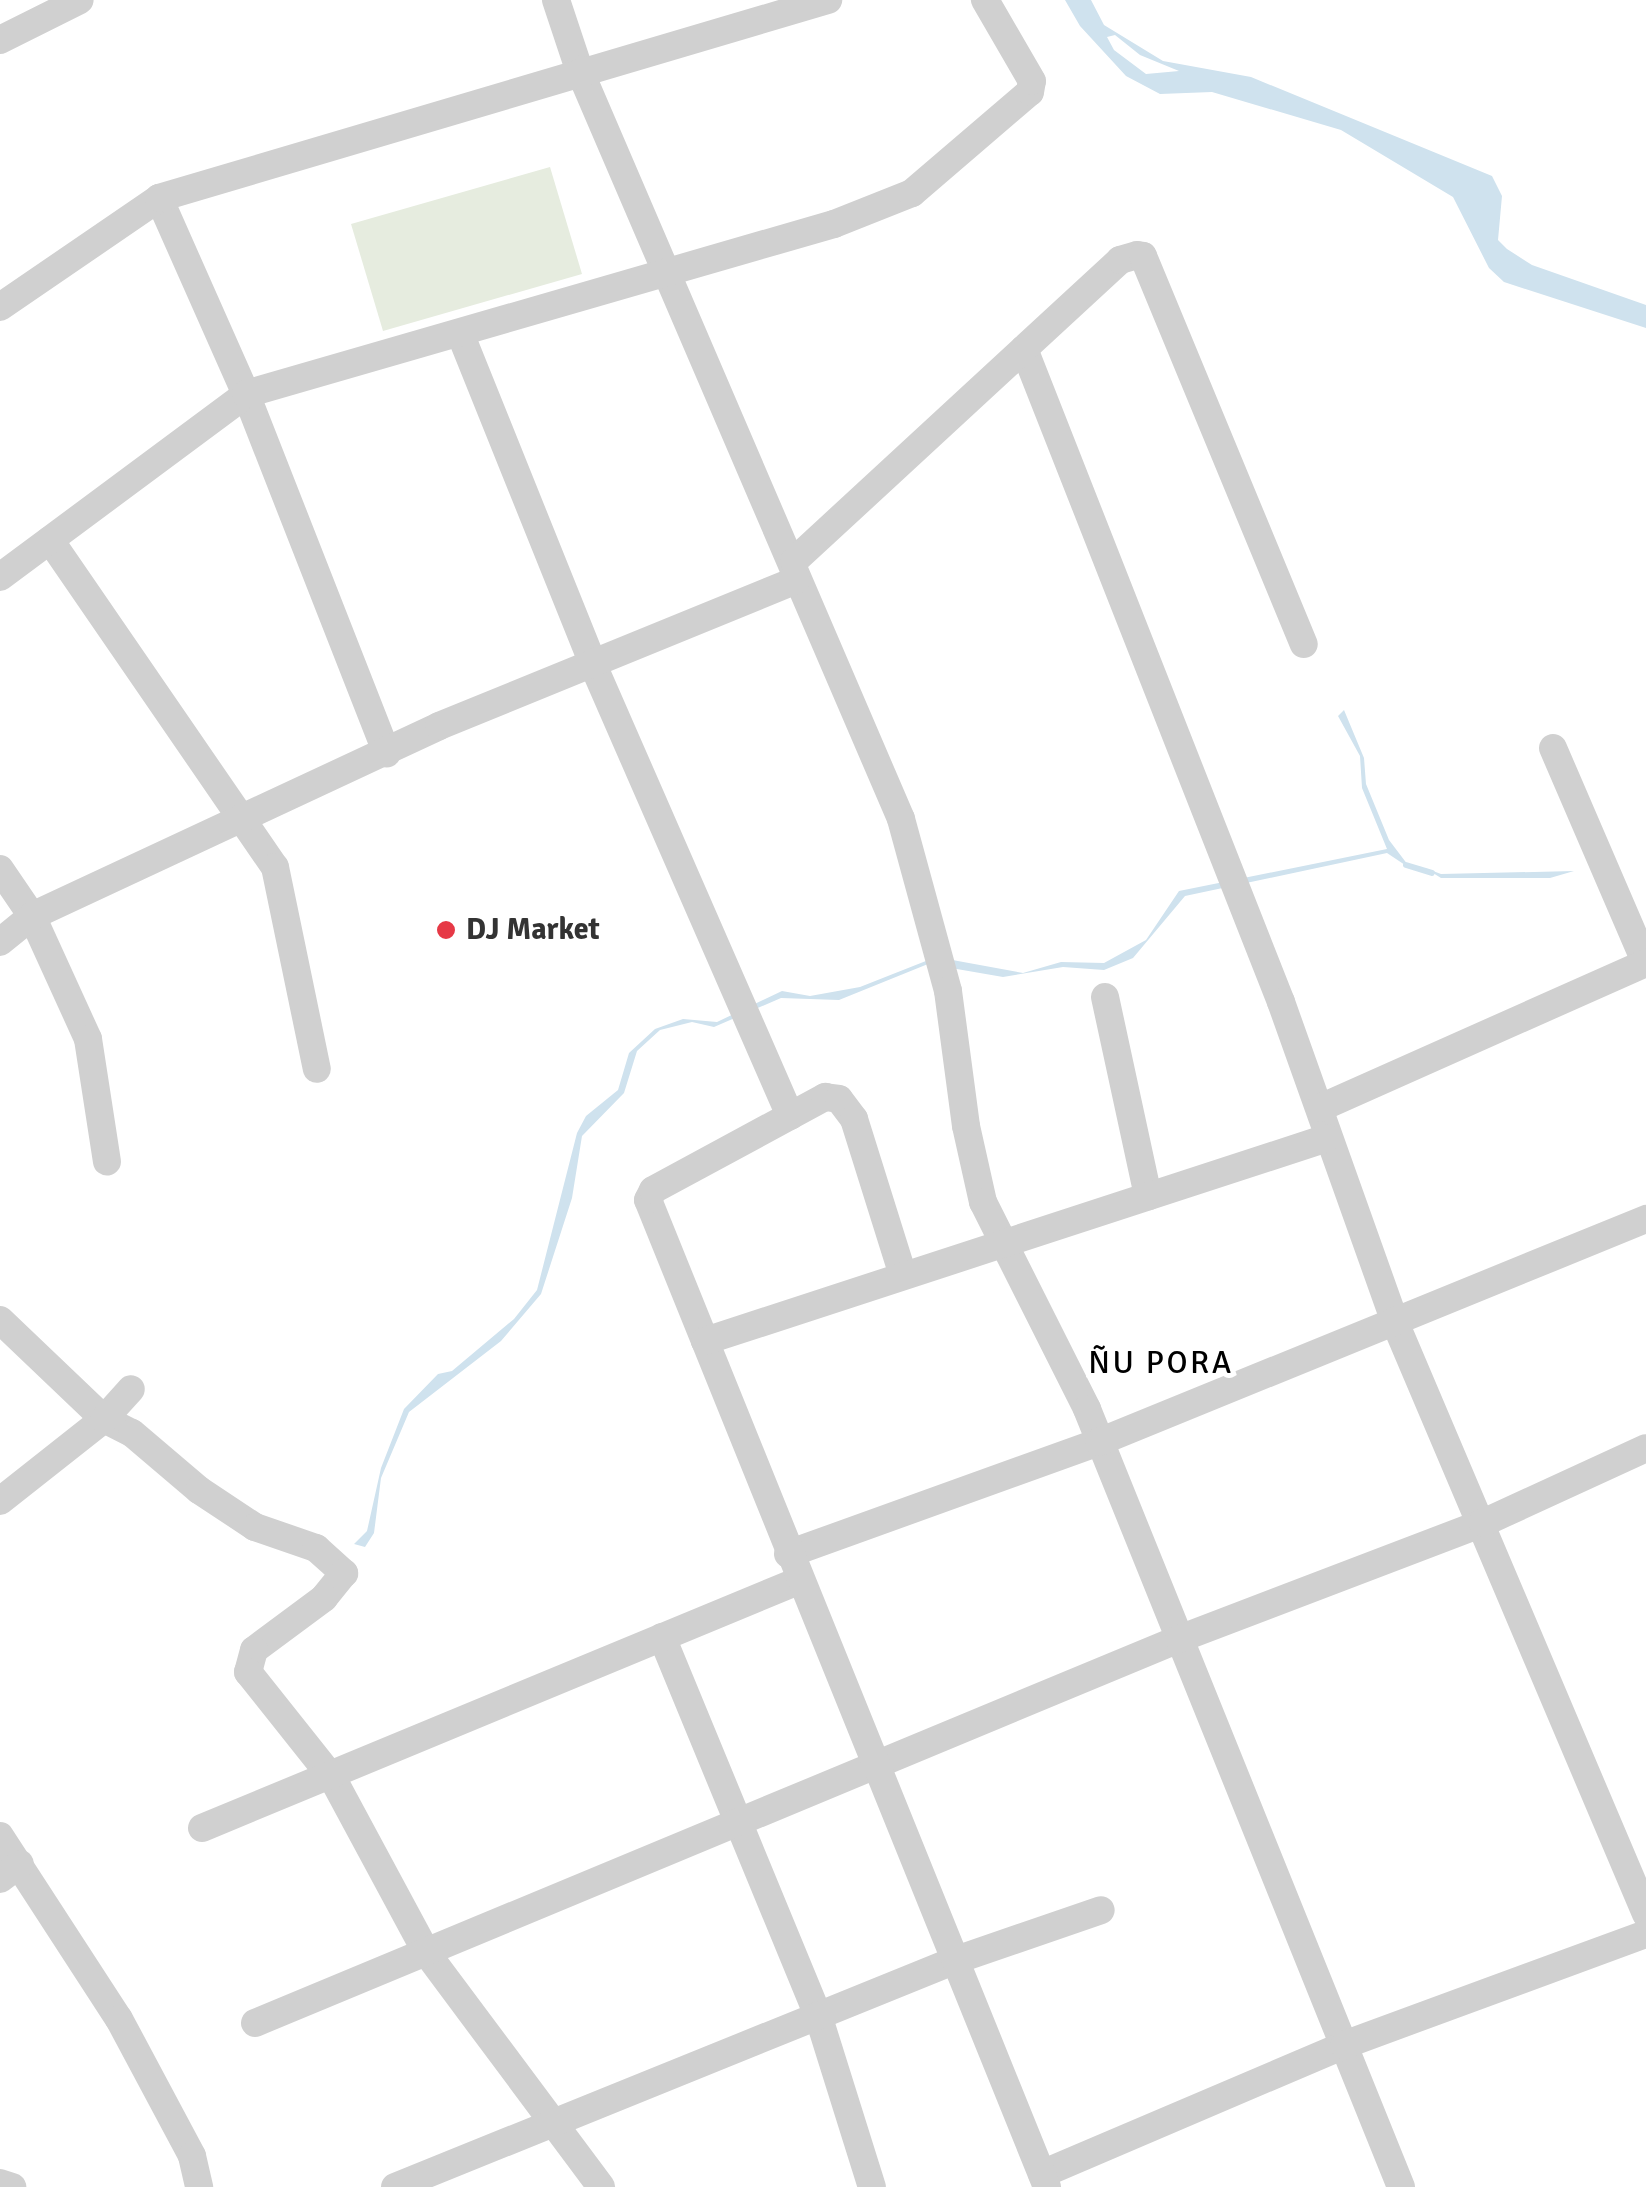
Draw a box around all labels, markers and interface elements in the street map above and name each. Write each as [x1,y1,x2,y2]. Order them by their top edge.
place label: DJ Market [466,912,600,948]
marker: DJ Market [435,919,457,941]
district label: ÑU PORA [1088,1344,1234,1382]

